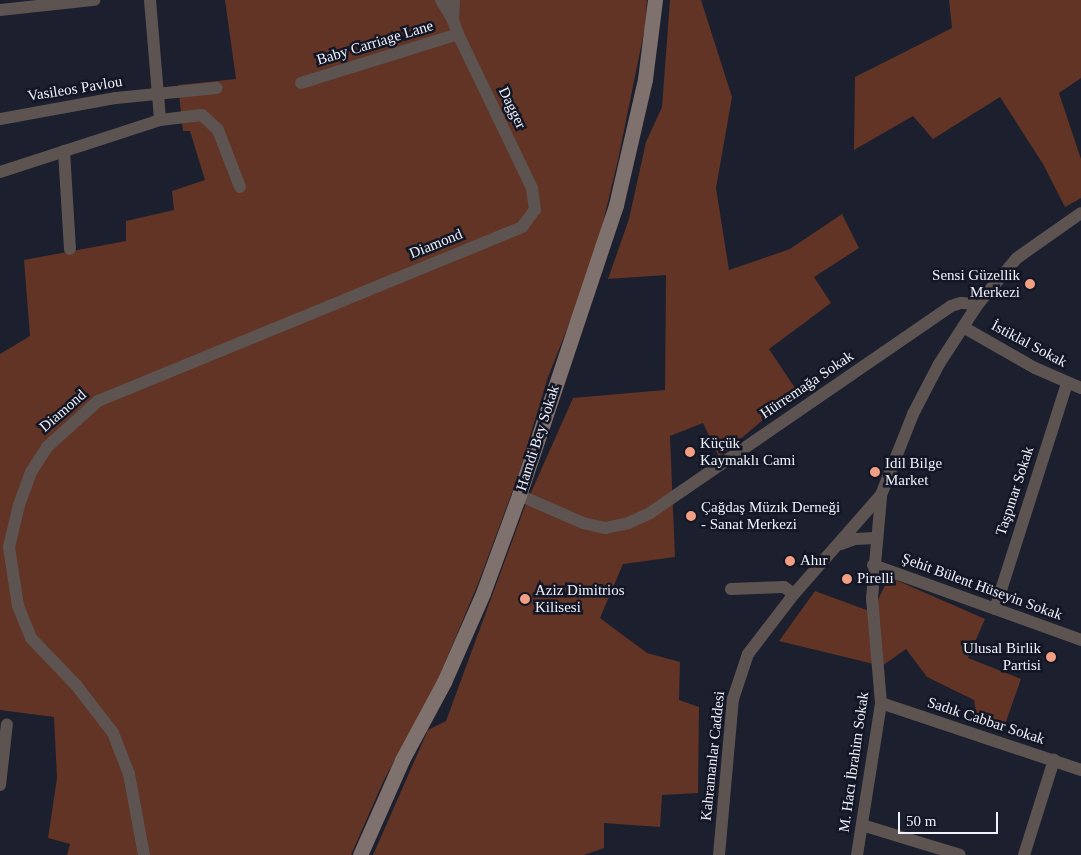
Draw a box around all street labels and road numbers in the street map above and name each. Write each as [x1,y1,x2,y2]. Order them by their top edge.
street label: Baby Carriage Lane [315,17,435,69]
street label: Vasileos Pavlou [26,73,124,105]
street label: Dagger [494,84,530,132]
street label: Diamond [407,225,465,263]
street label: İstiklal Sokak [988,317,1070,371]
street label: Hürremağa Sokak [757,347,857,423]
street label: Hamdi Bey Sokak [512,383,564,493]
street label: Diamond [36,386,90,436]
street label: Taşpınar Sokak [992,444,1038,538]
street label: Şehit Bülent Hüseyin Sokak [899,550,1065,624]
street label: Kahramanlar Caddesi [697,690,729,822]
street label: M. Hacı İbrahim Sokak [835,691,873,833]
street label: Sadık Cabbar Sokak [925,694,1047,748]

